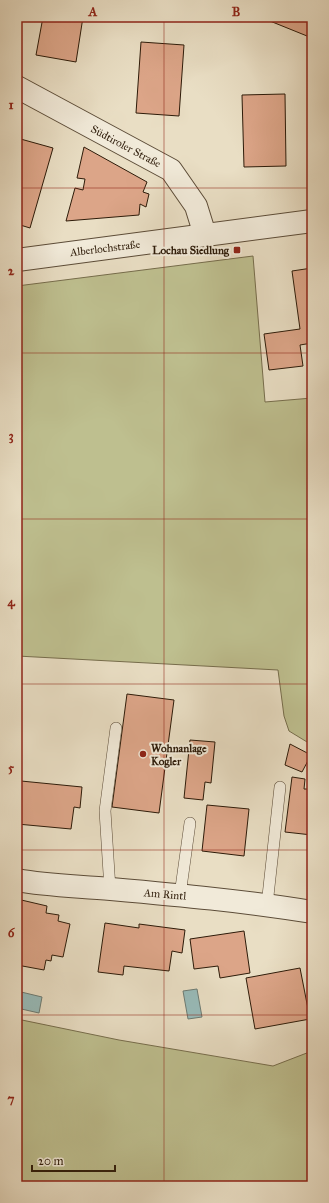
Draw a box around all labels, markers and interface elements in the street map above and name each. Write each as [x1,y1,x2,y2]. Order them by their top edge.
text: A [88,4,98,20]
text: B [232,4,241,20]
text: 1 [8,97,14,113]
street label: Südtiroler Straße [88,123,163,171]
street label: Alberlochstraße [68,238,141,259]
place label: Lochau Siedlung [152,244,230,257]
marker: Lochau Siedlung [232,245,242,255]
text: 2 [8,263,15,279]
text: 3 [8,428,14,444]
text: 4 [7,594,15,610]
place label: Wohnanlage Kogler [151,742,207,768]
marker: Wohnanlage Kogler [138,749,148,759]
text: 5 [8,760,15,776]
street label: Am Rintl [142,886,187,903]
text: 6 [8,925,16,941]
text: 7 [8,1091,15,1107]
scale bar [32,1147,115,1173]
text: 20 m [38,1154,64,1168]

